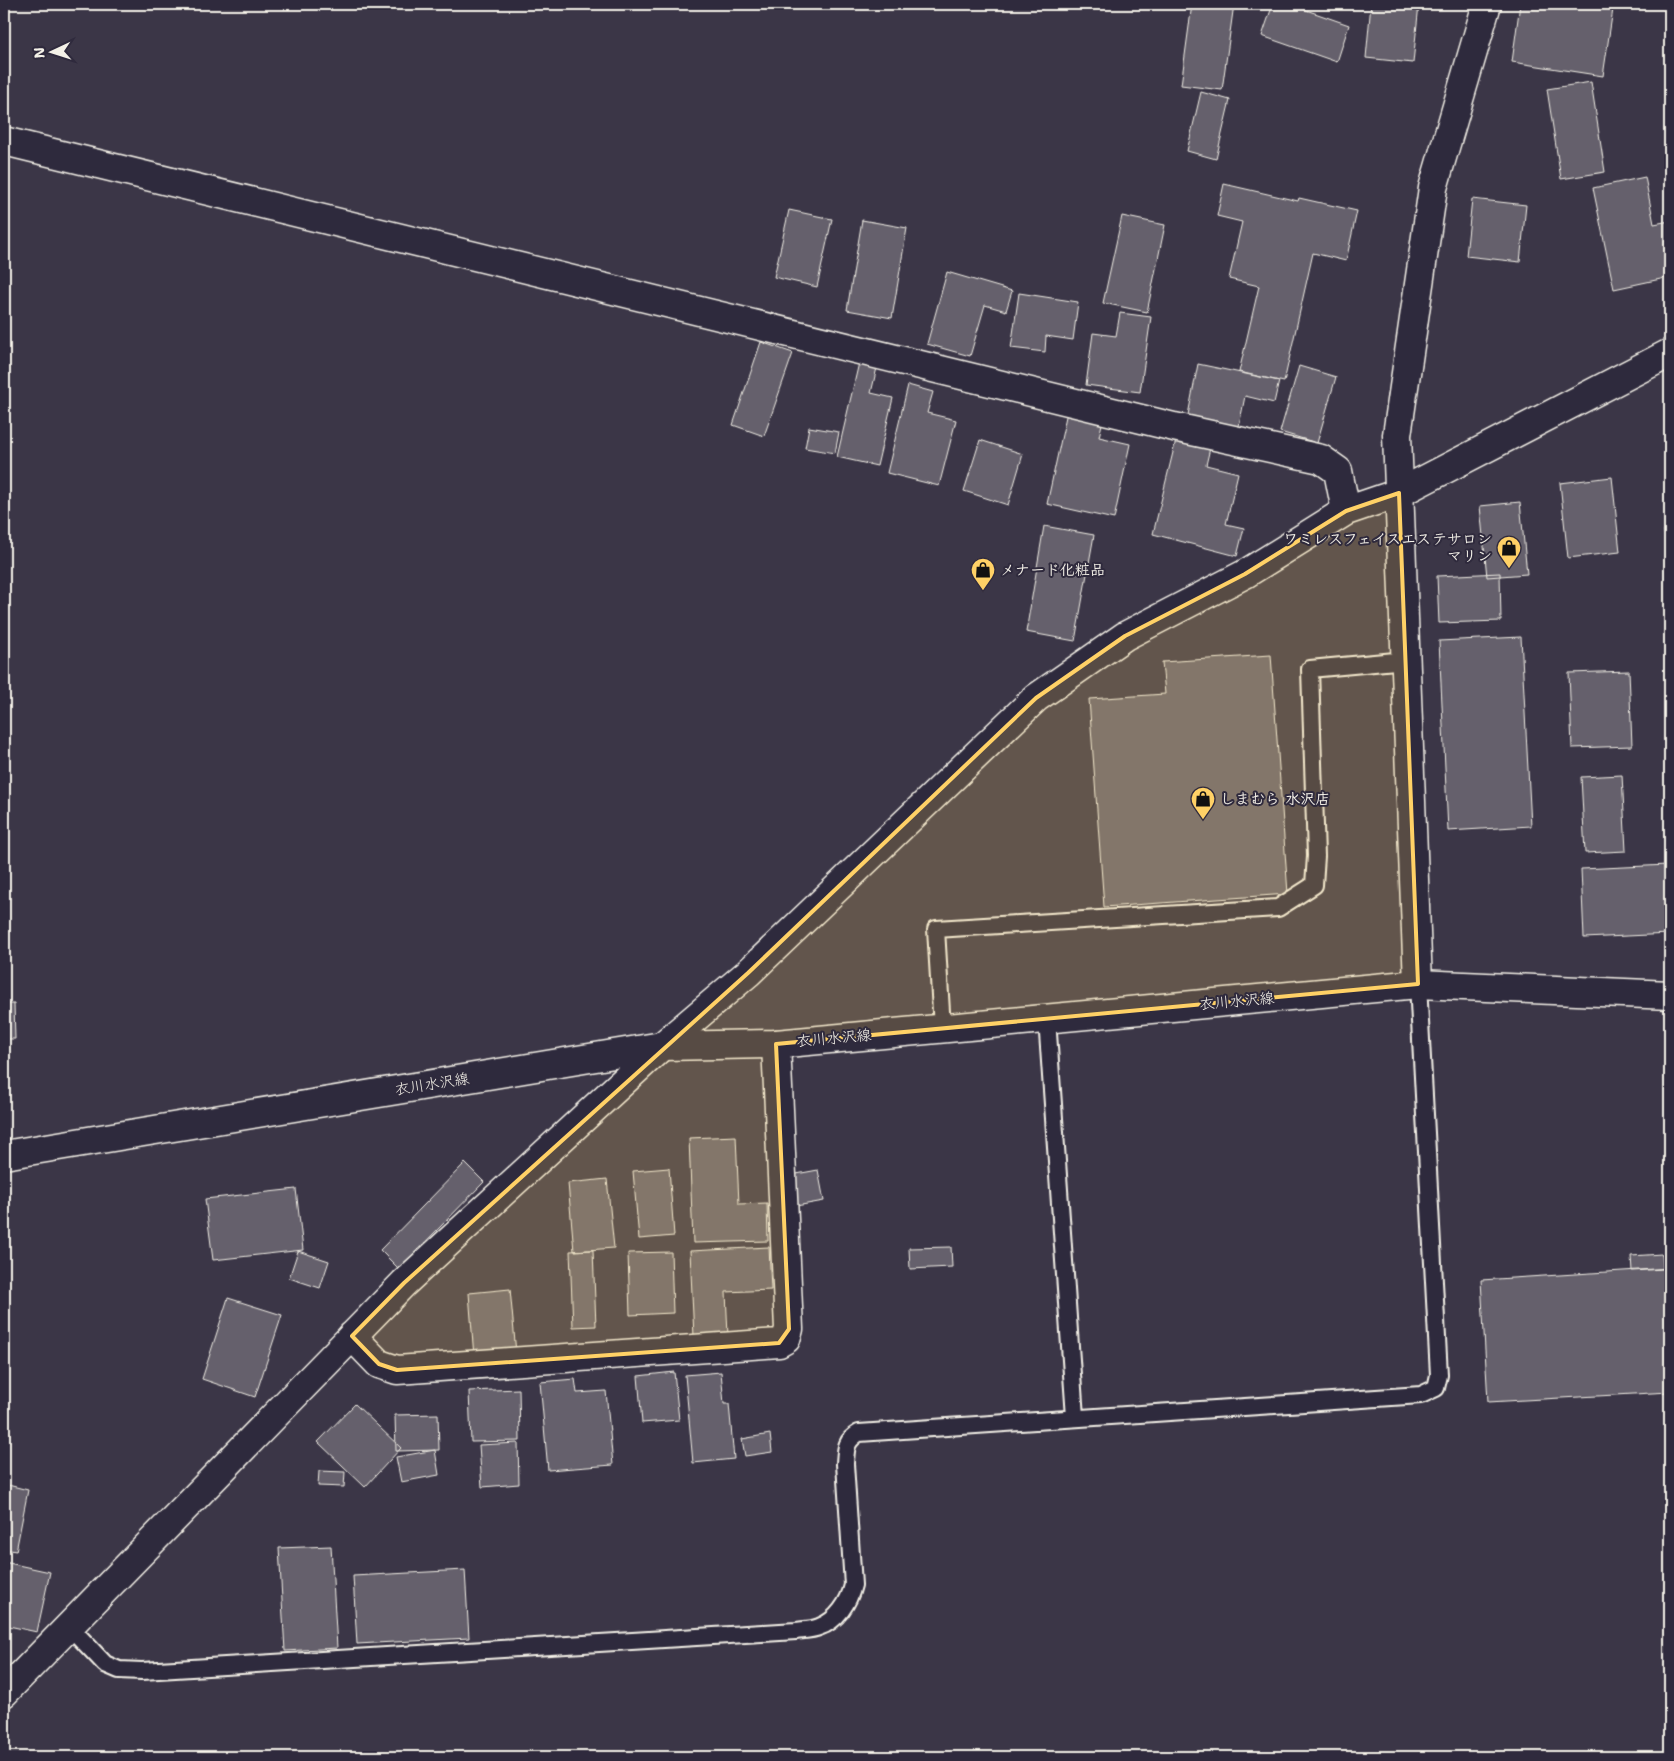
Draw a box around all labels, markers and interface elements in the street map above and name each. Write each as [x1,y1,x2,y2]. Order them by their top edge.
north arrow [28,28,78,78]
text: N [30,47,48,59]
place label: ワミレスフェイスエステサロン マリン [1283,529,1492,566]
shop icon: ワミレスフェイスエステサロン マリン [1496,535,1522,569]
shop icon: メナード化粧品 [970,557,996,591]
place label: メナード化粧品 [1000,560,1105,580]
shop icon: しまむら 水沢店 [1190,786,1216,820]
place label: しまむら 水沢店 [1220,789,1330,809]
street label: 衣川水沢線 [1199,988,1275,1014]
street label: 衣川水沢線 [796,1025,872,1051]
street label: 衣川水沢線 [393,1068,471,1100]

